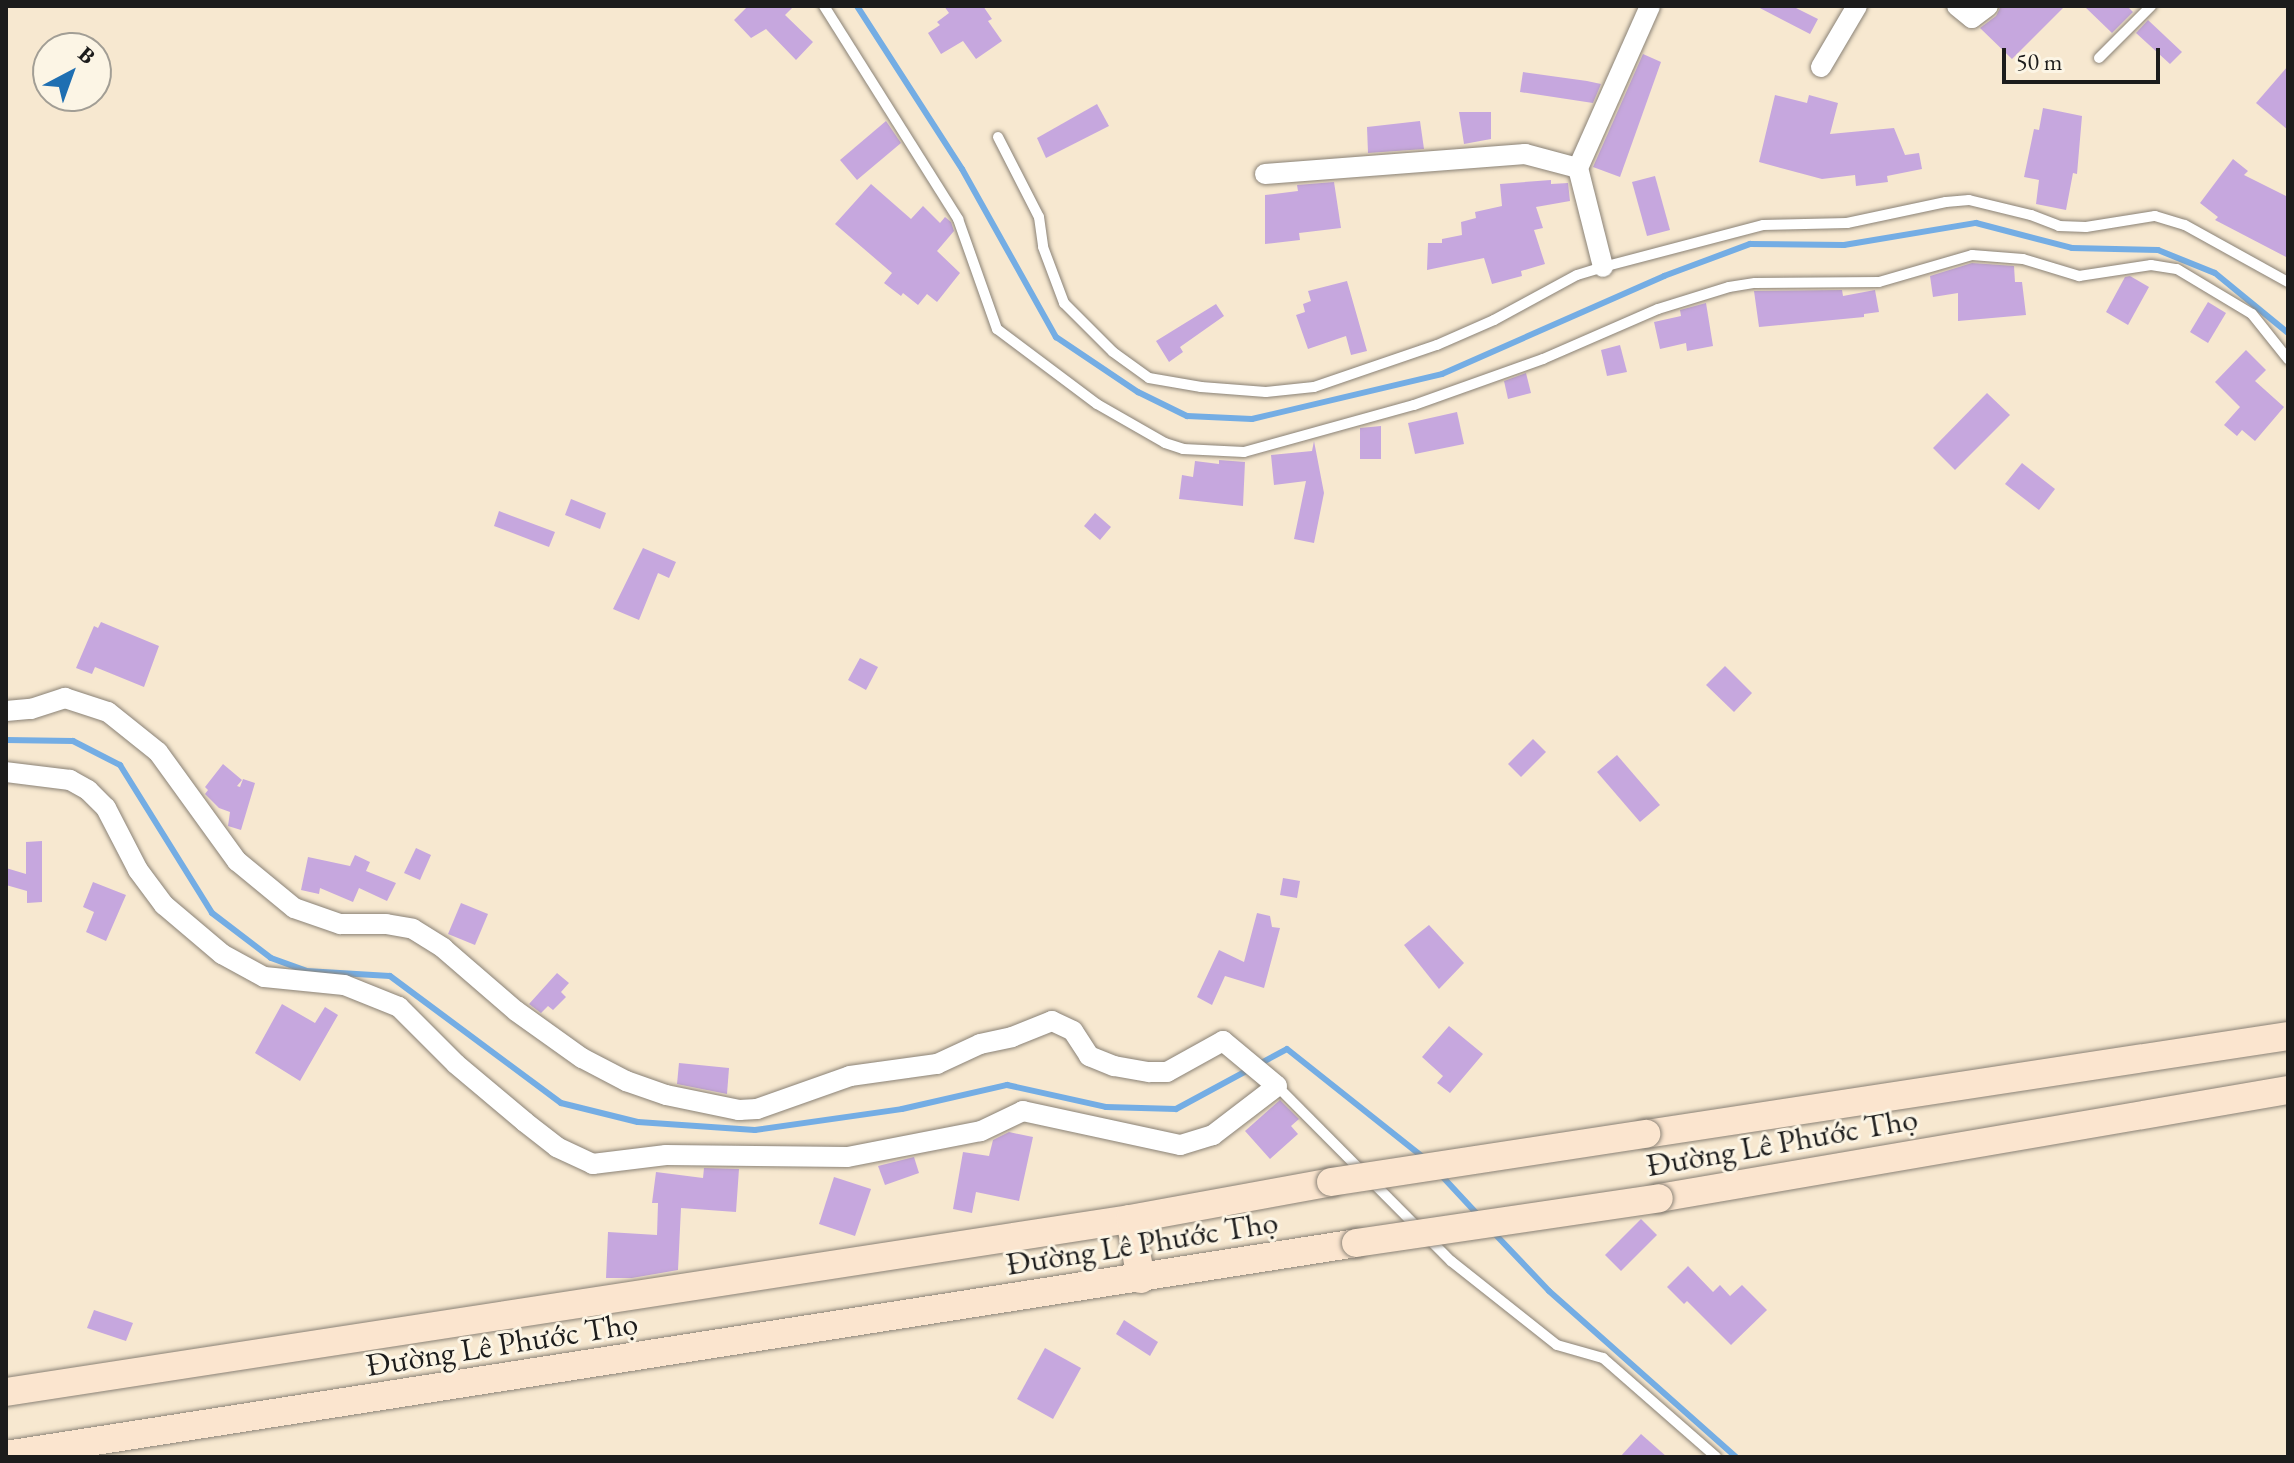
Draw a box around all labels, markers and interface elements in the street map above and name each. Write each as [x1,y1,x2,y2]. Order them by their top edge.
north arrow [32,32,112,112]
scale bar [2006,32,2164,82]
text: B [72,40,101,70]
text: 50 m [2016,46,2063,77]
street label: Đường Lê Phước Thọ [1643,1099,1921,1185]
street label: Đường Lê Phước Thọ [1003,1203,1281,1283]
street label: Đường Lê Phước Thọ [363,1304,641,1384]

